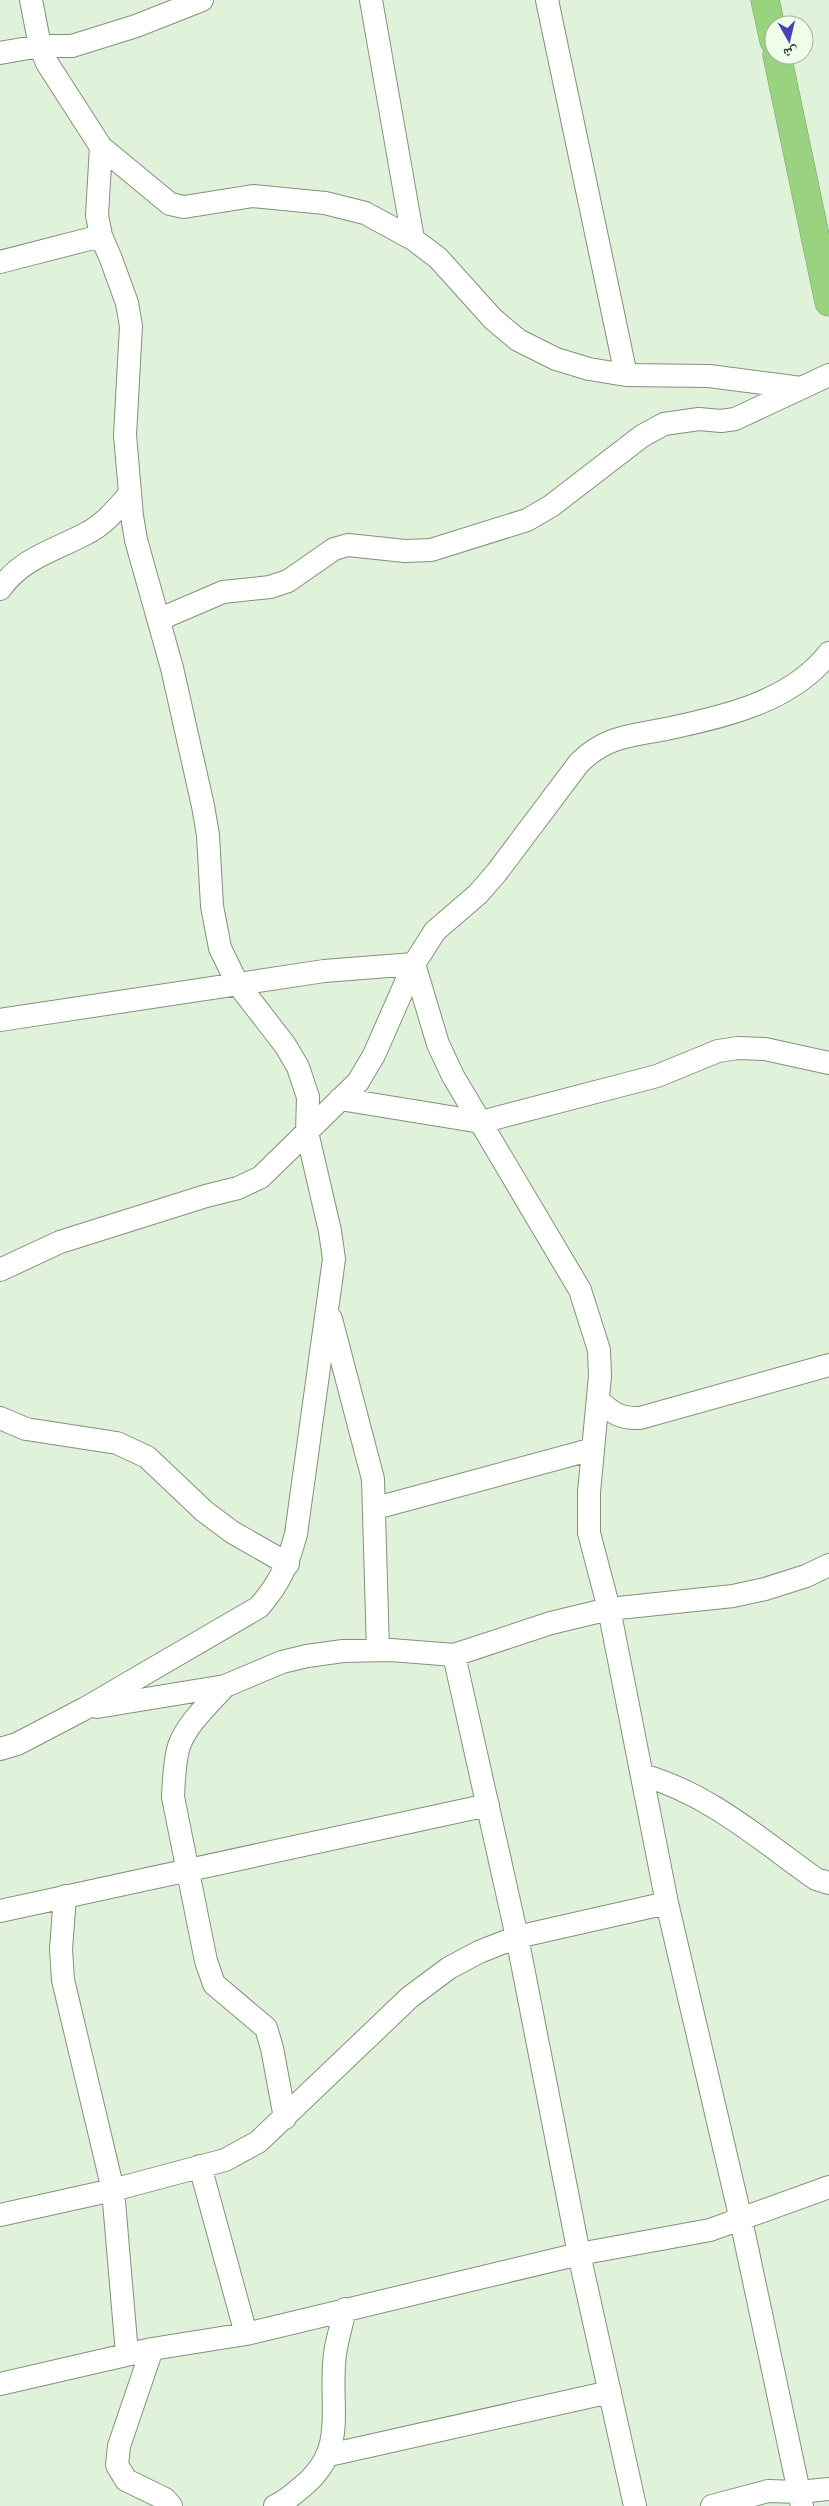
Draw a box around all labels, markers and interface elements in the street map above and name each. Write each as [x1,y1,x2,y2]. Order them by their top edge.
north arrow [764,15,814,65]
text: ش [782,43,799,62]

